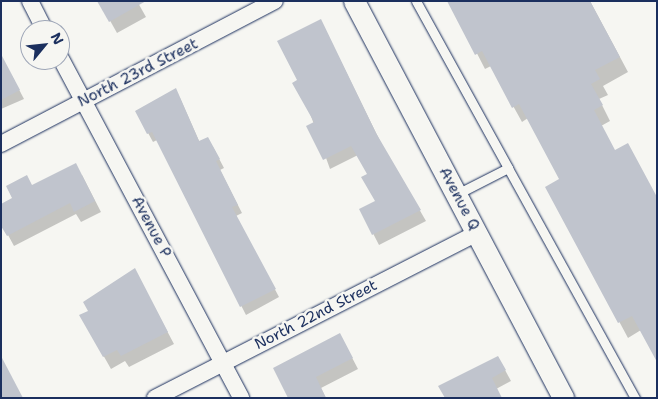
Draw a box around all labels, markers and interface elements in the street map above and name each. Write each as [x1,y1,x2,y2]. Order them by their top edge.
north arrow [20,20,70,70]
text: N [47,29,68,48]
street label: North 23rd Street [75,35,201,111]
street label: Avenue Q [435,164,483,234]
street label: Avenue P [127,193,175,261]
street label: North 22nd Street [252,276,380,354]

